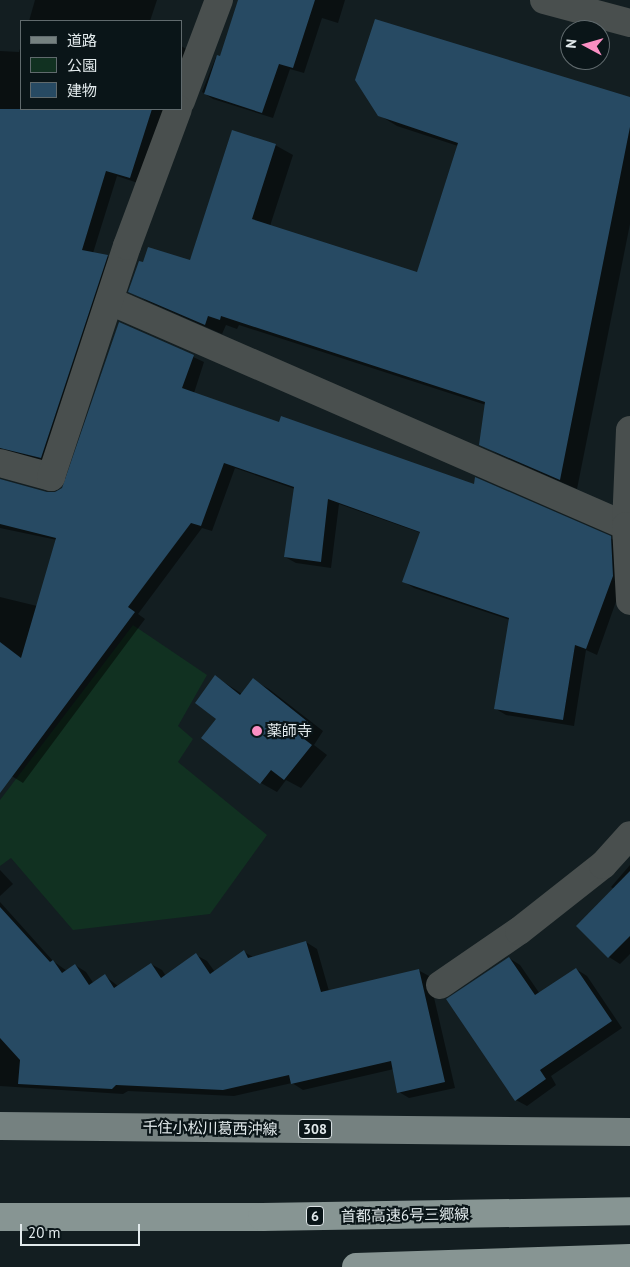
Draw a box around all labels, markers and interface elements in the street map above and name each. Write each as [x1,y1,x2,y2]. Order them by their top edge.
legend [20,20,182,110]
north arrow [560,20,610,70]
text: 道路 [67,31,97,50]
text: N [562,38,581,49]
text: 公園 [67,56,97,75]
text: 建物 [67,81,97,100]
place label: 薬師寺 [267,722,312,740]
marker: 薬師寺 [251,725,263,737]
street label: 千住小松川葛西沖線 [142,1118,278,1138]
road number: 308 [298,1118,332,1140]
road number: 6 [305,1204,325,1228]
street label: 首都高速6号三郷線 [341,1205,469,1225]
scale bar [22,1214,142,1246]
text: 20 m [28,1223,61,1242]

